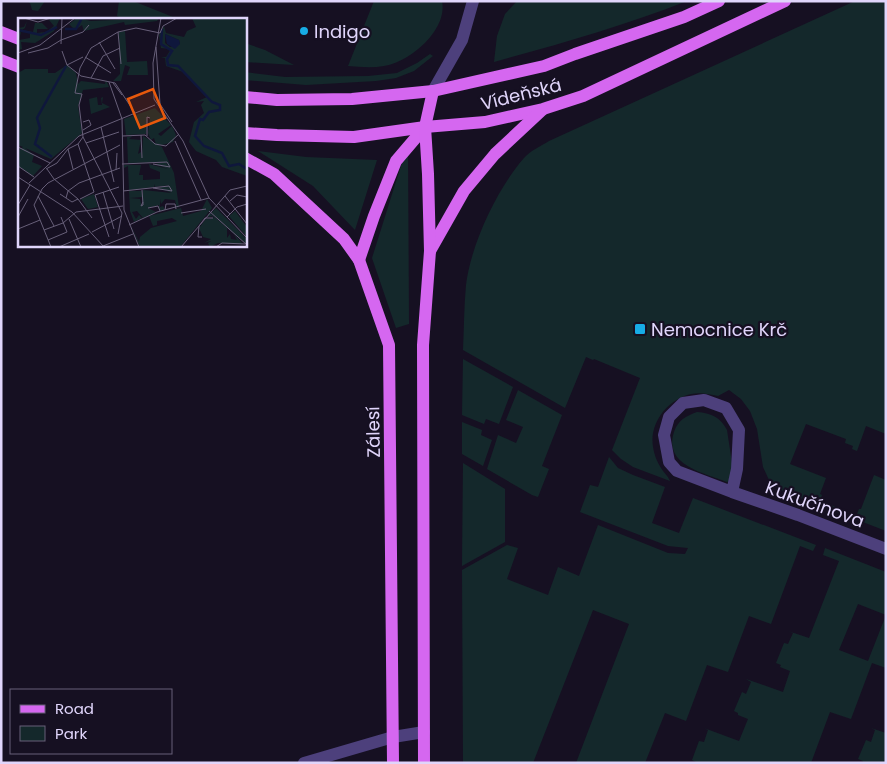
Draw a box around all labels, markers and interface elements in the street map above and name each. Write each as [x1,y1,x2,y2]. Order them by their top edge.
inset map [18,18,246,246]
place label: Indigo [314,19,370,44]
marker: Indigo [298,25,310,37]
street label: Vídeňská [478,72,564,116]
place label: Nemocnice Krč [651,317,787,342]
marker: Nemocnice Krč [633,322,647,336]
street label: Zálesí [360,406,386,458]
street label: Kukučínova [762,475,868,533]
legend [10,689,172,754]
text: Road [55,698,94,719]
text: Park [55,723,87,744]

